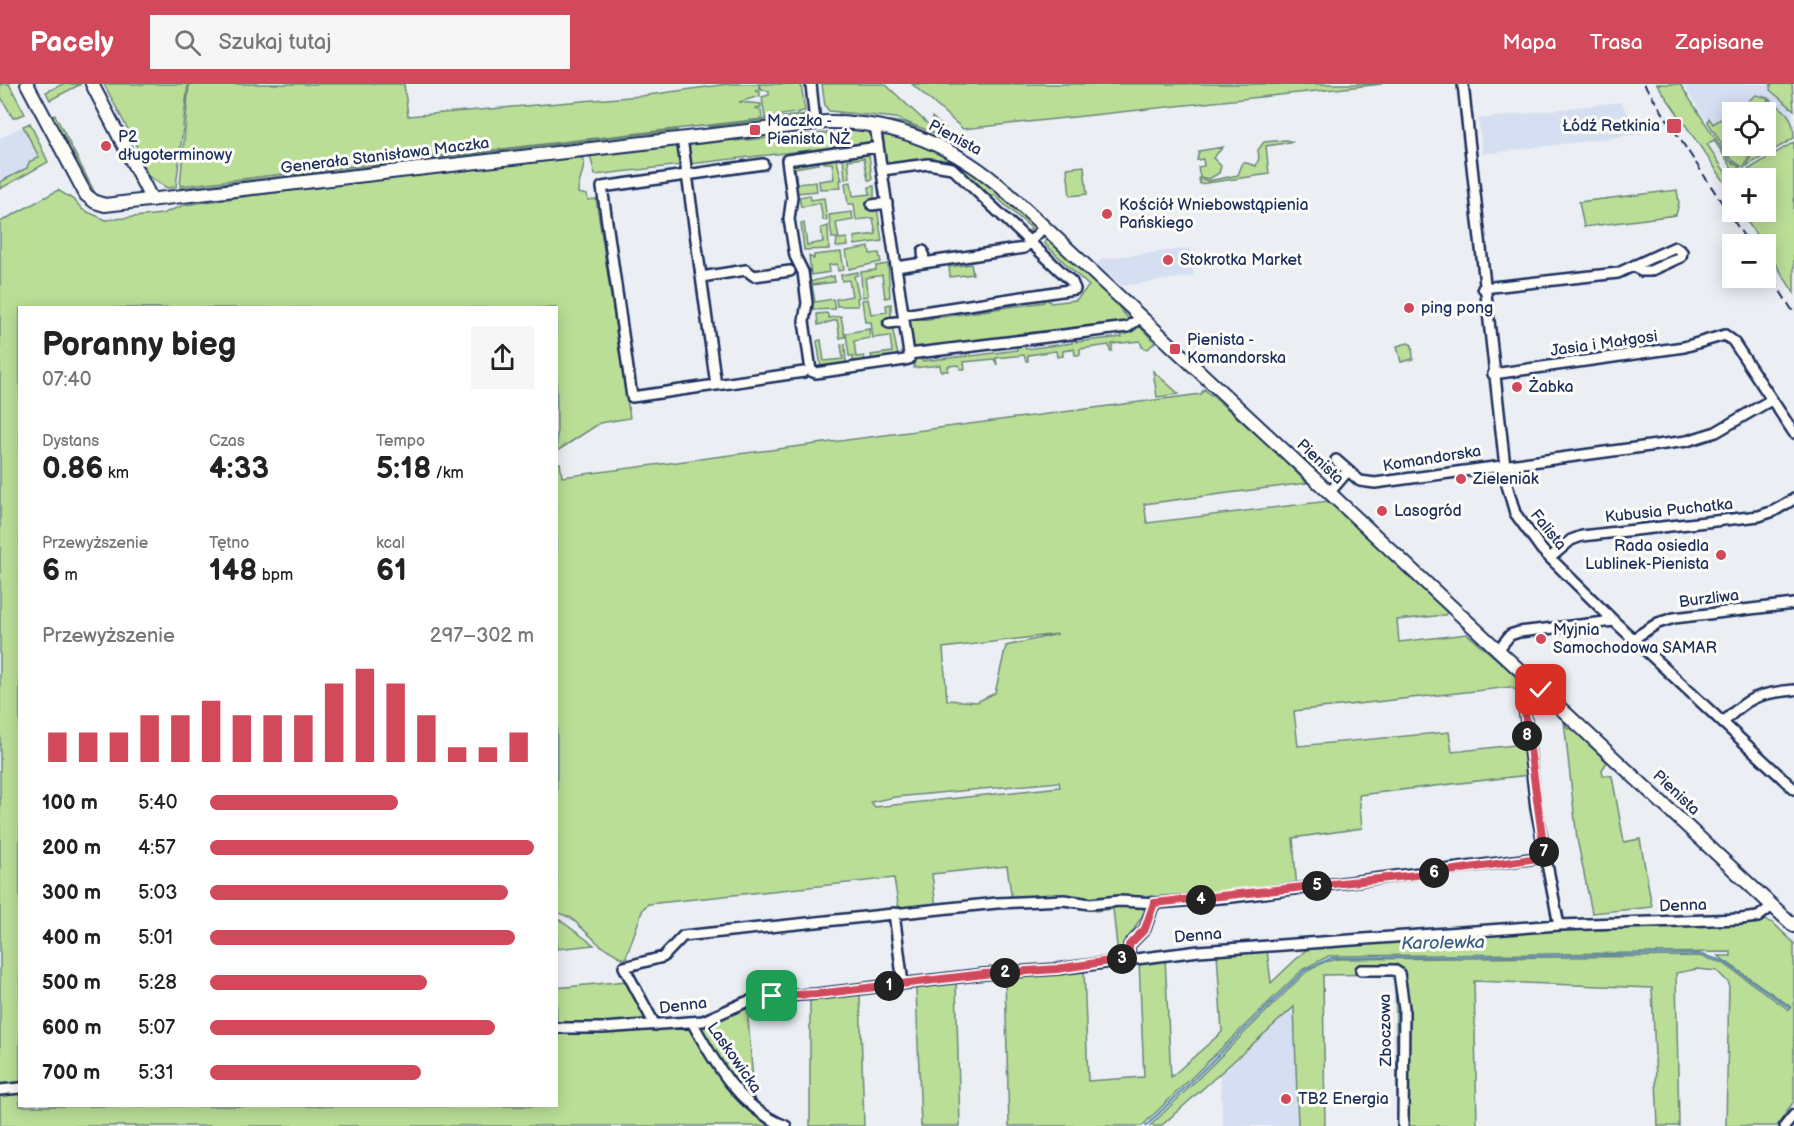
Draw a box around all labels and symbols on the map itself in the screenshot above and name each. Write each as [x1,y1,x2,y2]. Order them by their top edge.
place label: Maczka - Pienista NŻ [767,112,851,149]
street label: Pienista [925,116,985,160]
place label: Łódź Retkinia [1562,117,1660,136]
marker: Łódź Retkinia [1665,117,1683,135]
marker: Maczka - Pienista NŻ [748,123,762,137]
place label: P2 długoterminowy [118,128,233,165]
street label: Generała Stanisława Maczka [280,134,490,178]
marker: P2 długoterminowy [99,139,113,153]
place label: Kościół Wniebowstąpienia Pańskiego [1119,196,1308,233]
marker: Kościół Wniebowstąpienia Pańskiego [1100,207,1114,221]
place label: Stokrotka Market [1180,251,1302,270]
marker: Stokrotka Market [1161,253,1175,267]
place label: ping pong [1421,299,1493,318]
marker: ping pong [1402,301,1416,315]
street label: Jasia i Małgosi [1549,327,1659,361]
place label: Pienista - Komandorska [1187,331,1286,368]
marker: Pienista - Komandorska [1168,342,1182,356]
place label: Żabka [1528,376,1574,397]
marker: Żabka [1510,380,1524,394]
street label: Pienista [1293,435,1347,489]
street label: Komandorska [1382,442,1482,476]
place label: Zieleniak [1472,470,1539,489]
marker: Zieleniak [1454,472,1468,486]
street label: Kubusia Puchatka [1604,495,1734,527]
place label: Lasogród [1394,502,1462,521]
marker: Lasogród [1375,504,1389,518]
street label: Falista [1526,506,1570,554]
place label: Rada osiedla Lublinek-Pienista [1585,537,1709,574]
marker: Rada osiedla Lublinek-Pienista [1714,548,1728,562]
street label: Burzliwa [1678,586,1740,612]
place label: Myjnia Samochodowa SAMAR [1553,621,1717,658]
marker: Myjnia Samochodowa SAMAR [1534,632,1548,646]
pin [1515,664,1566,715]
pin: 8 [1512,721,1542,751]
street label: Pienista [1649,766,1703,820]
pin: 7 [1529,837,1559,867]
pin: 6 [1419,858,1449,888]
pin: 5 [1302,871,1332,901]
pin: 4 [1186,885,1216,915]
street label: Denna [1659,896,1707,916]
street label: Denna [1173,924,1223,948]
water label: Karolewka [1401,932,1485,954]
pin: 3 [1107,944,1137,974]
pin: 2 [990,958,1020,988]
pin [746,970,797,1021]
pin: 1 [874,971,904,1001]
street label: Denna [658,994,708,1018]
street label: Zboczowa [1376,994,1396,1067]
street label: Laskowicka [703,1019,765,1097]
place label: TB2 Energia [1298,1090,1389,1109]
marker: TB2 Energia [1279,1092,1293,1106]

